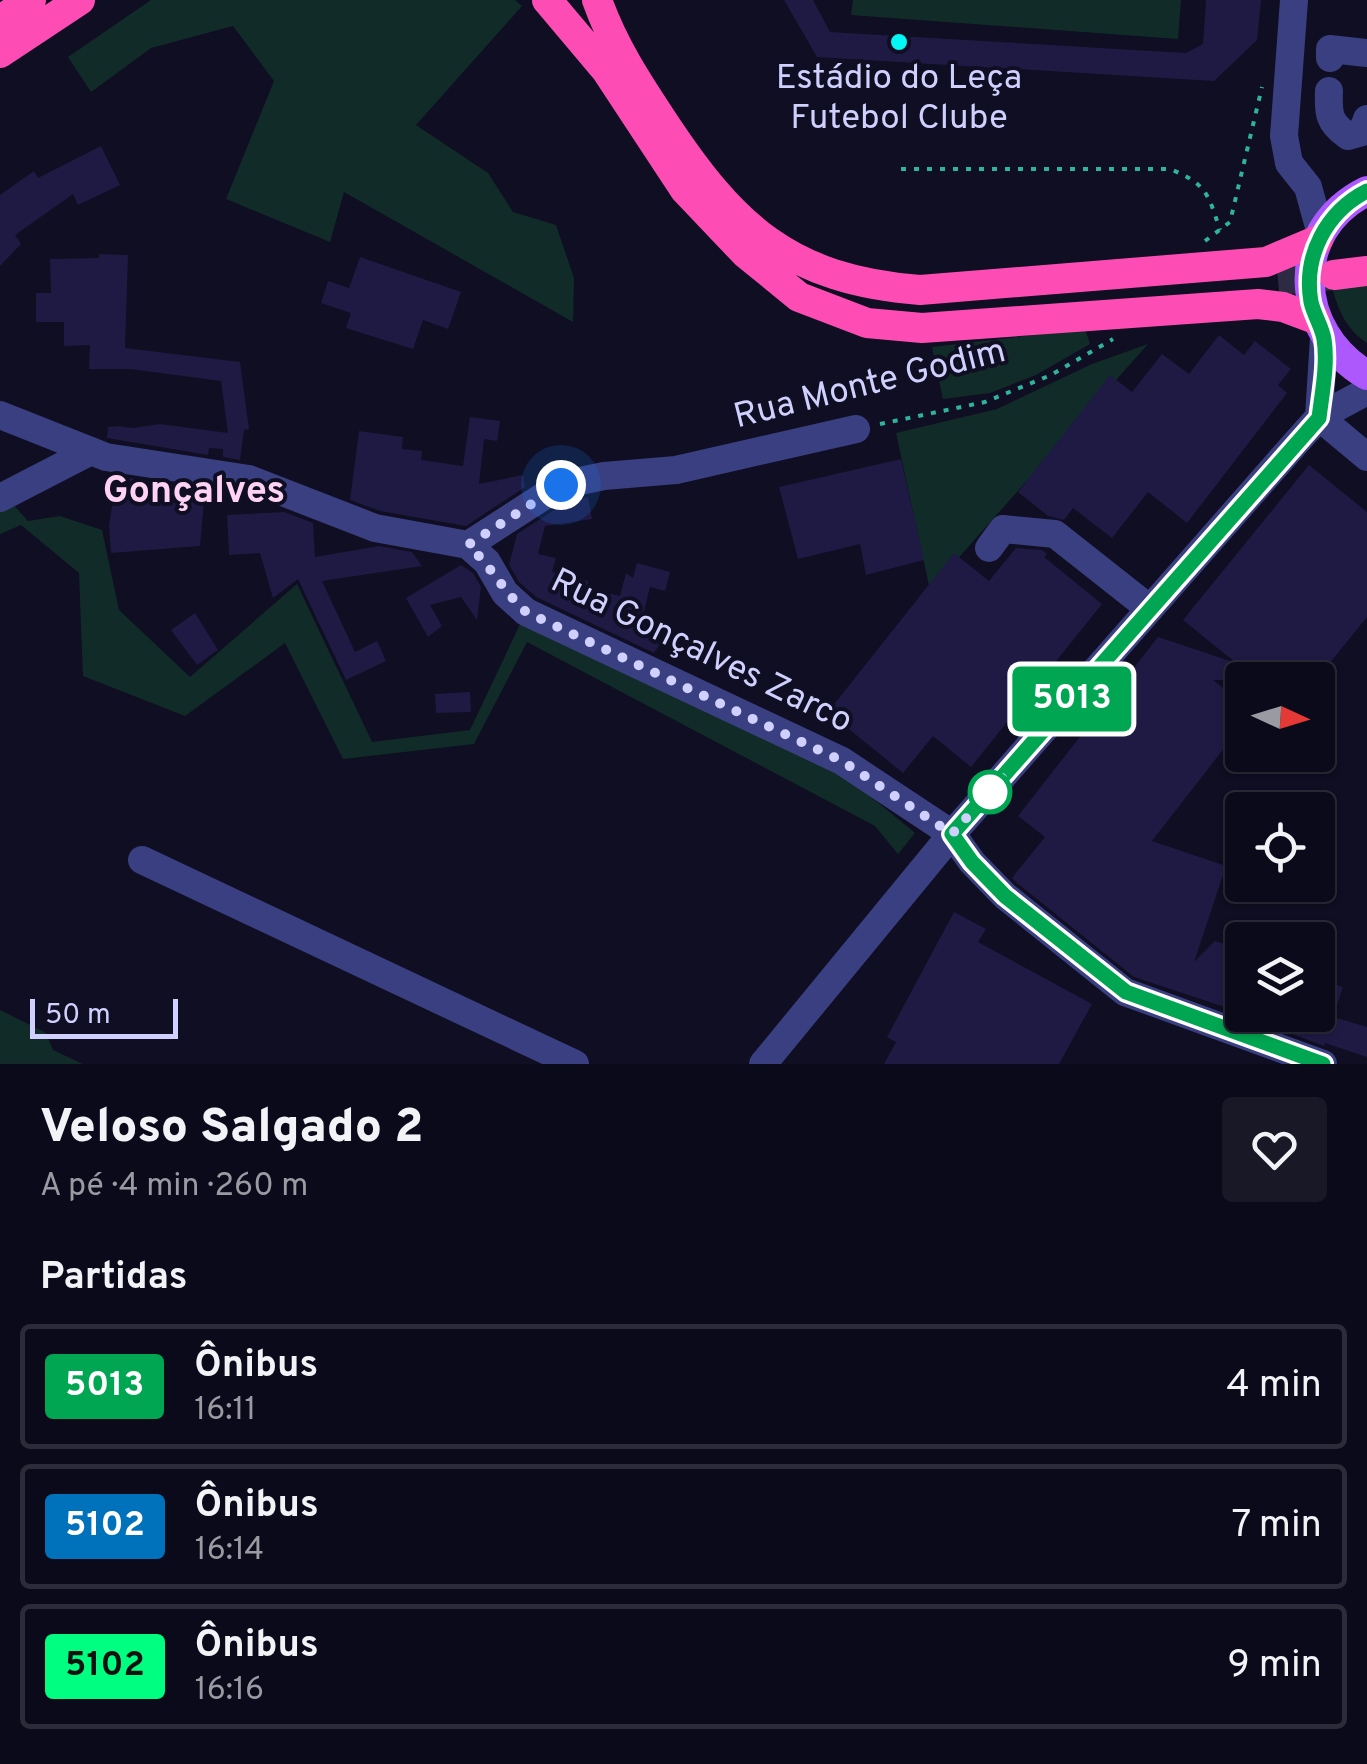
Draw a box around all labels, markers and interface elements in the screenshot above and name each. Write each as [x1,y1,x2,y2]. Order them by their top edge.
marker: Estádio do Leça Futebol Clube [888,31,910,53]
place label: Estádio do Leça Futebol Clube [776,57,1022,141]
street label: Rua Monte Godim [730,330,1010,440]
your location [536,460,586,510]
district label: Gonçalves [103,468,285,517]
street label: Rua Gonçalves Zarco [543,560,859,744]
north arrow [1225,662,1335,772]
map controls [1225,662,1335,1032]
line badge: 5013 [1002,666,1142,732]
text: 5013 [1032,677,1112,721]
unlabelled marker [969,771,1011,813]
button: locate [1225,792,1335,902]
button: layers [1225,922,1335,1032]
scale bar [30,994,178,1038]
text: 50 m [45,998,111,1034]
button: heart [1222,1097,1327,1202]
text: Veloso Salgado 2 [40,1099,424,1159]
text: A pé · 4 min · 260 m [40,1167,308,1207]
text: Partidas [40,1254,188,1303]
text: Ônibus [194,1342,318,1391]
text: 4 min [1226,1362,1322,1411]
text: 5013 [65,1364,144,1408]
text: 16:11 [194,1391,256,1431]
text: Ônibus [195,1482,319,1531]
text: 7 min [1232,1502,1322,1551]
text: 5102 [65,1504,145,1548]
text: 16:14 [195,1531,264,1571]
text: Ônibus [195,1622,319,1671]
text: 9 min [1227,1642,1322,1691]
text: 5102 [65,1644,145,1688]
text: 16:16 [195,1671,264,1711]

